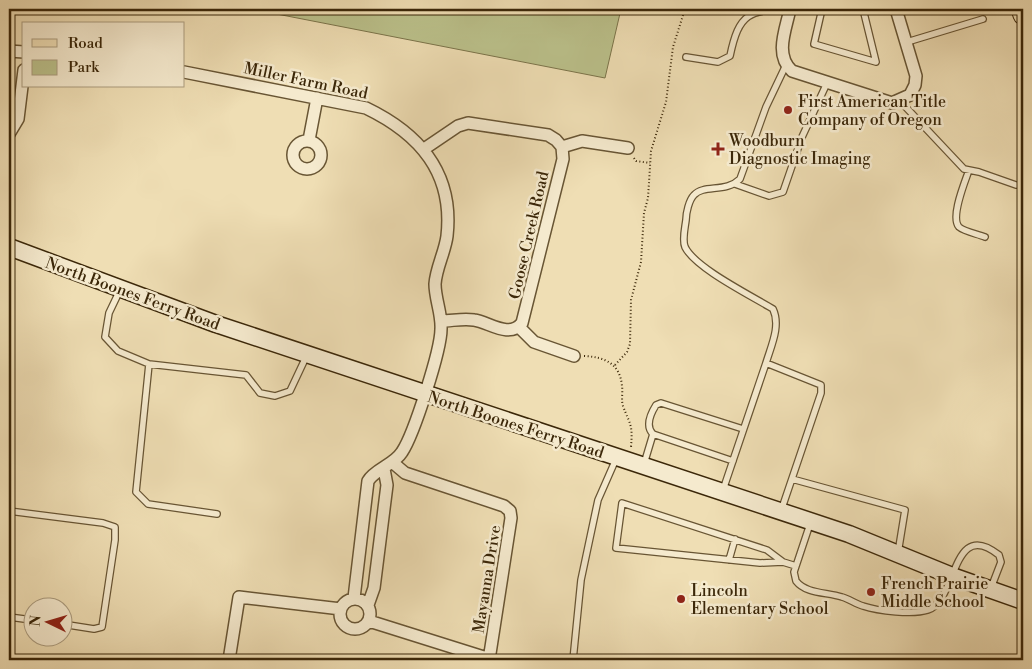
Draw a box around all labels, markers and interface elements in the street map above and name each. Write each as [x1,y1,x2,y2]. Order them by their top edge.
legend [22,22,185,88]
text: Road [68,34,103,53]
text: Park [68,58,100,77]
street label: Miller Farm Road [242,58,370,104]
place label: First American Title Company of Oregon [798,92,946,130]
marker: First American Title Company of Oregon [782,104,794,116]
place label: Woodburn Diagnostic Imaging [728,131,871,169]
marker: Woodburn Diagnostic Imaging [711,142,725,156]
street label: Goose Creek Road [505,169,553,301]
street label: North Boones Ferry Road [43,253,223,335]
street label: North Boones Ferry Road [425,387,606,463]
street label: Mayanna Drive [469,524,505,635]
place label: French Prairie Middle School [881,574,988,612]
place label: Lincoln Elementary School [691,581,829,619]
marker: French Prairie Middle School [865,586,877,598]
marker: Lincoln Elementary School [675,593,687,605]
north arrow [22,596,72,646]
text: N [27,615,45,627]

